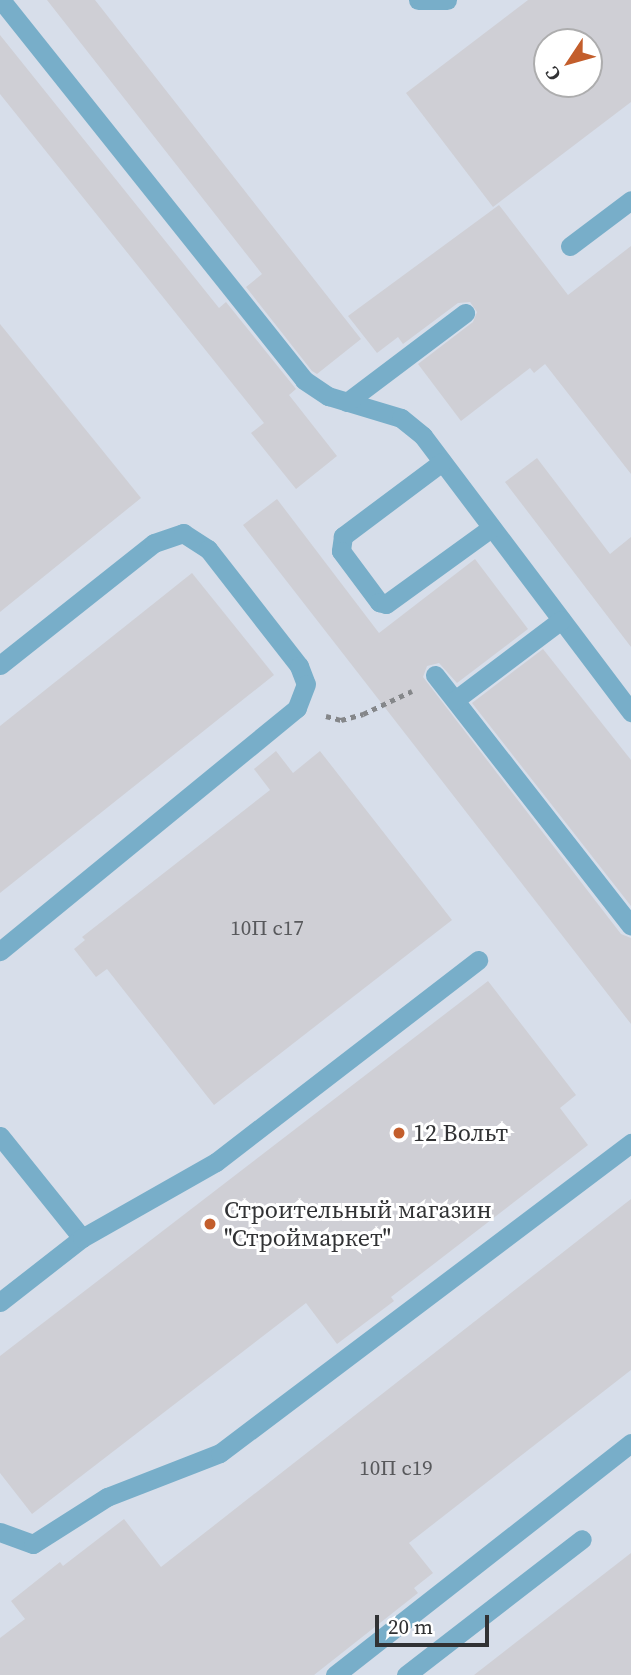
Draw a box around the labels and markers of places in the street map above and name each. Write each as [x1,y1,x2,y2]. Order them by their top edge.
place label: 12 Вольт [413,1119,508,1147]
marker: 12 Вольт [391,1125,407,1141]
place label: Строительный магазин "Строймаркет" [224,1196,492,1252]
marker: Строительный магазин "Строймаркет" [202,1216,218,1232]

